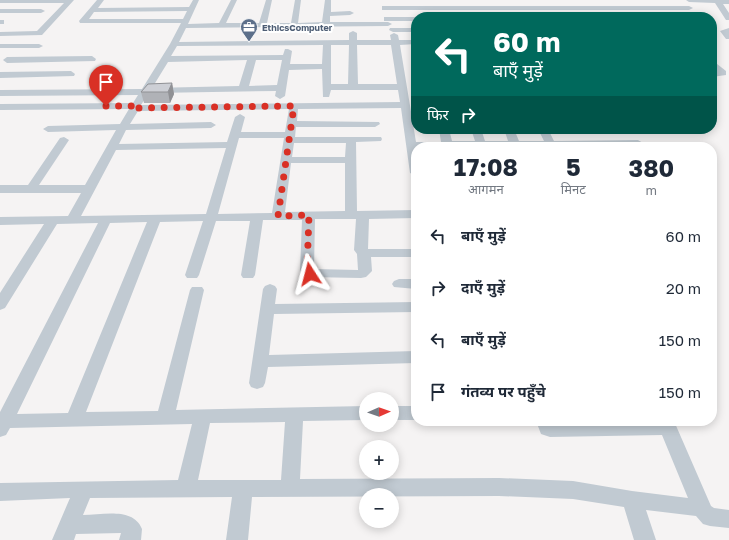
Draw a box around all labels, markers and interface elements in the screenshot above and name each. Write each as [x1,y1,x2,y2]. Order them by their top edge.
office icon: EthicsComputer [239,17,259,42]
place label: EthicsComputer [262,22,333,33]
text: 60 m [493,25,560,58]
icon: left [427,28,479,80]
text: बाएँ मुड़ें [493,59,543,81]
pin [89,65,123,106]
icon: arrive [95,71,117,93]
icon: right [457,104,479,126]
text: फिर [427,105,449,123]
text: 17:08 [454,152,518,181]
text: 5 [566,152,581,181]
text: 380 [629,153,674,182]
text: आगमन [468,181,504,197]
text: मिनट [561,181,586,197]
text: m [646,182,657,198]
icon: left [427,225,449,247]
text: बाएँ मुड़ें [461,226,506,244]
text: 60 m [666,227,701,245]
position arrow [289,253,331,295]
icon: right [427,277,449,299]
text: दाएँ मुड़ें [461,278,505,296]
text: 20 m [666,279,701,297]
icon: left [427,329,449,351]
text: बाएँ मुड़ें [461,330,506,348]
text: 150 m [659,331,701,349]
icon: arrive [427,381,449,403]
text: गंतव्य पर पहुँचे [461,382,546,400]
text: 150 m [659,383,701,401]
north arrow [359,392,399,432]
map controls [359,392,399,528]
button: + [359,440,399,480]
button: − [359,488,399,528]

